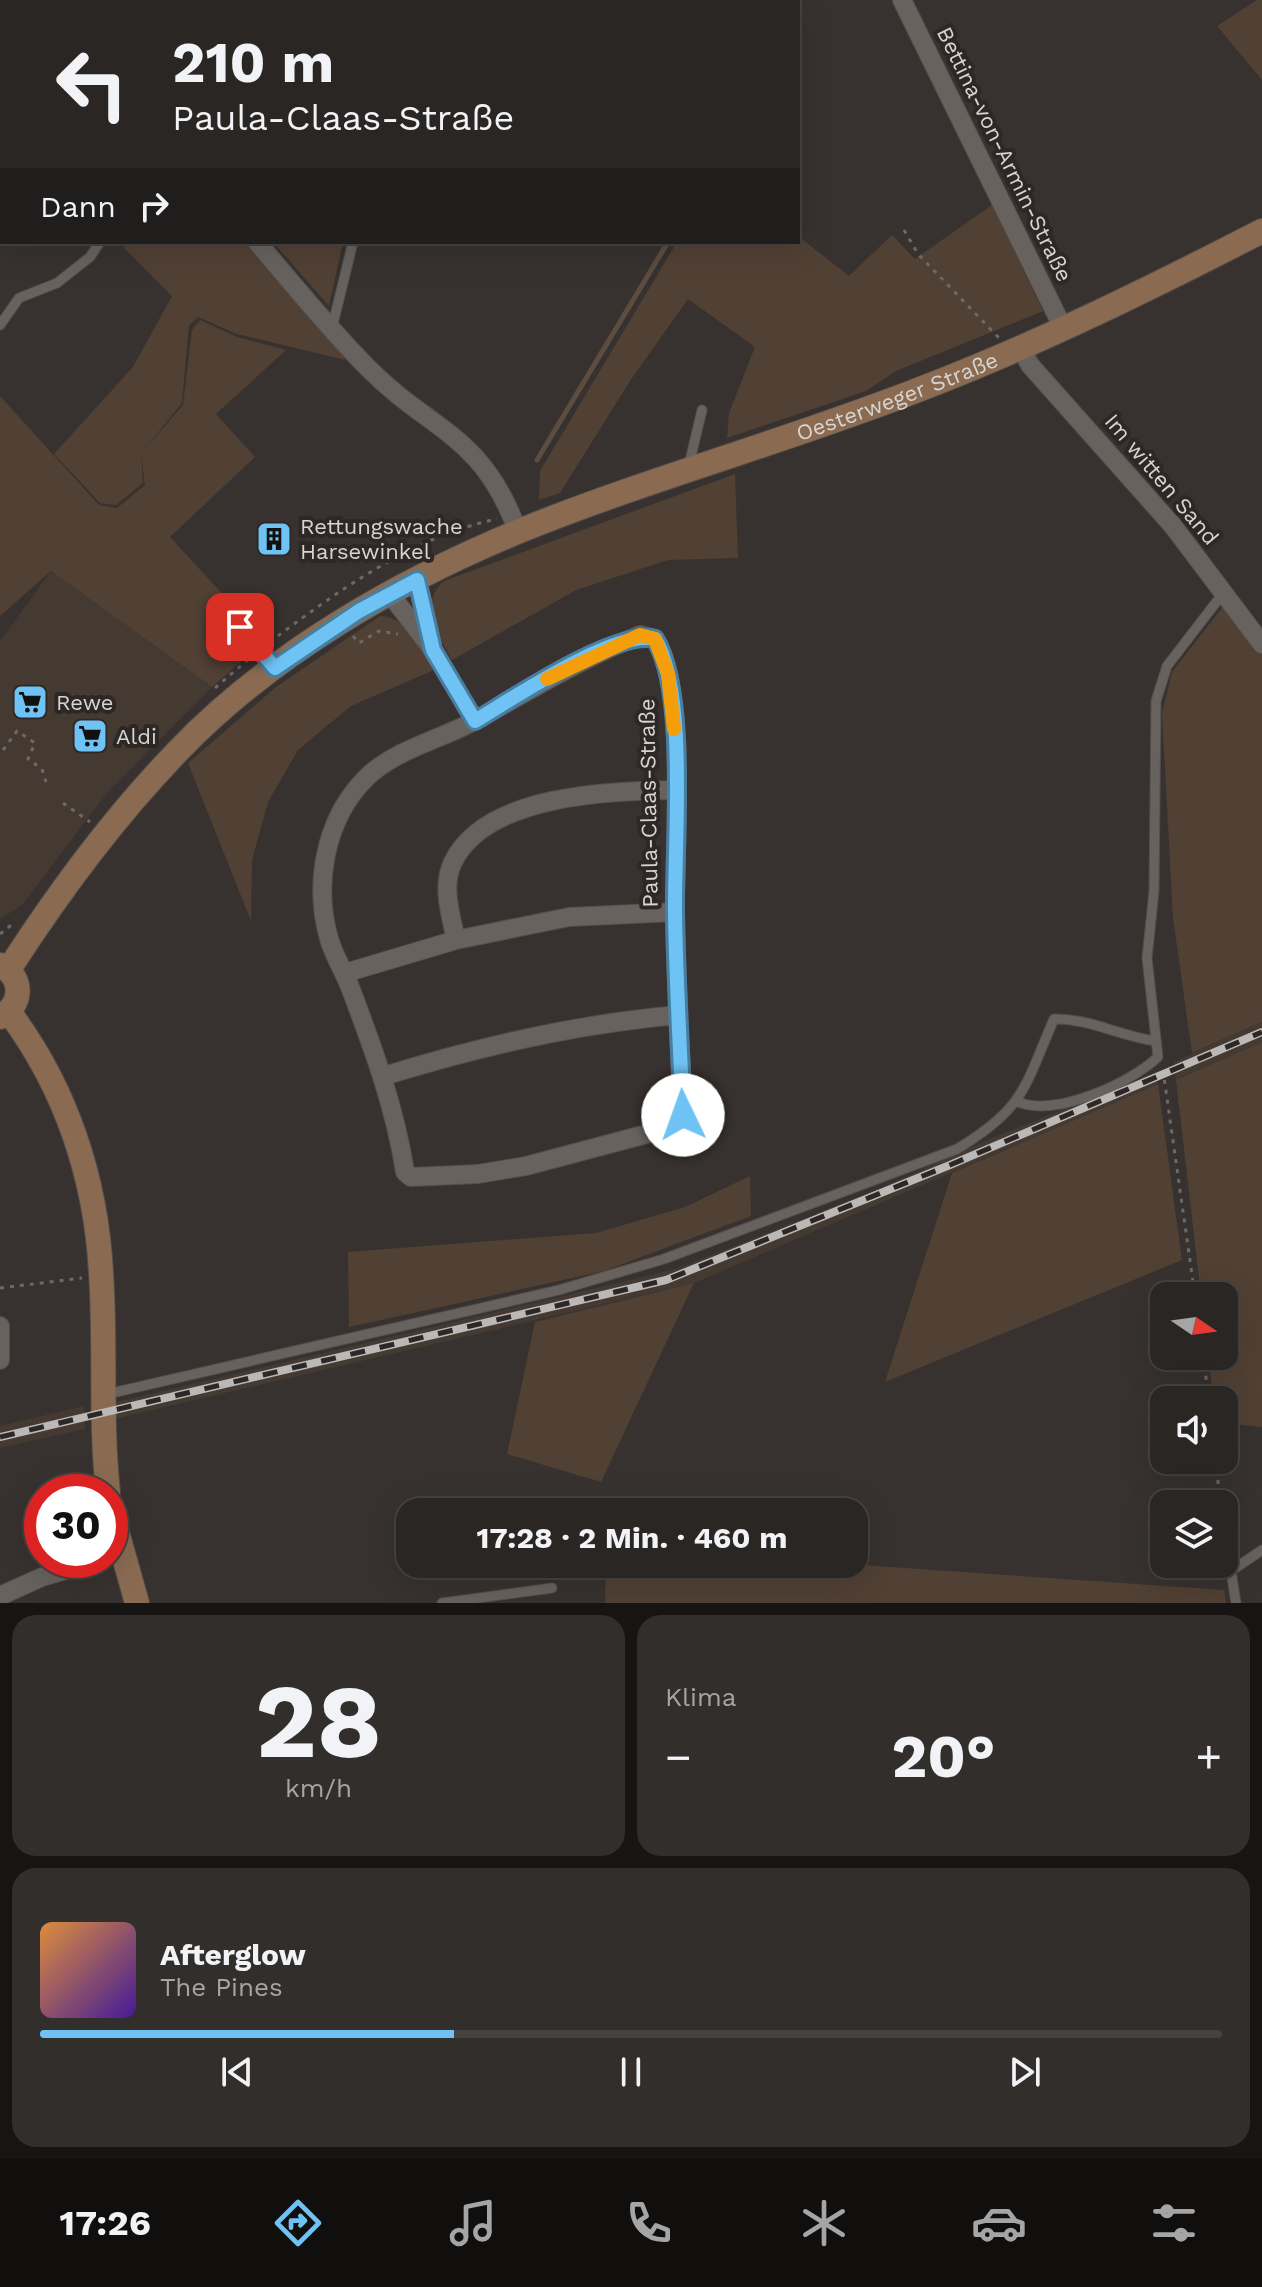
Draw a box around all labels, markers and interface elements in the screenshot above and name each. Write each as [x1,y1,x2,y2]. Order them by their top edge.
street label: Bettina-von-Armin-Straße [932,23,1077,286]
text: 210 m [172,30,334,96]
icon: left [40,32,144,136]
text: Paula-Claas-Straße [172,97,514,139]
icon: right [132,184,176,228]
text: Dann [40,189,116,224]
street label: Oesterweger Straße [793,347,1002,446]
street label: Im witten Sand [1100,409,1224,550]
place label: Rettungswache Harsewinkel [300,514,463,564]
building icon: Rettungswache Harsewinkel [255,520,293,558]
pin [206,593,274,661]
icon: arrive [218,605,262,649]
supermarket icon: Rewe [11,683,49,721]
place label: Rewe [56,690,113,715]
street label: Paula-Claas-Straße [634,698,663,908]
supermarket icon: Aldi [71,717,109,755]
place label: Aldi [116,724,157,749]
position arrow [641,1073,725,1157]
north arrow [1150,1282,1238,1370]
map controls [1150,1282,1238,1578]
button: sound [1150,1386,1238,1474]
speed limit sign: 30 [24,1474,128,1578]
button: layers [1150,1490,1238,1578]
text: 17:28 · 2 Min. · 460 m [477,1520,787,1555]
text: 28 [255,1660,382,1782]
text: Klima [665,1682,736,1712]
text: 20° [891,1721,996,1792]
text: − [665,1731,692,1783]
text: + [1195,1731,1222,1783]
text: km/h [285,1773,352,1803]
text: Afterglow [160,1937,306,1972]
text: The Pines [160,1972,283,2002]
icon: previous [215,2050,259,2094]
icon: pause [609,2050,653,2094]
icon: next [1003,2050,1047,2094]
icon: directions [270,2195,326,2251]
icon: music [445,2195,501,2251]
icon: phone [621,2195,677,2251]
icon: climate [796,2195,852,2251]
icon: car [971,2195,1027,2251]
icon: filters [1146,2195,1202,2251]
text: 17:26 [60,2202,151,2244]

